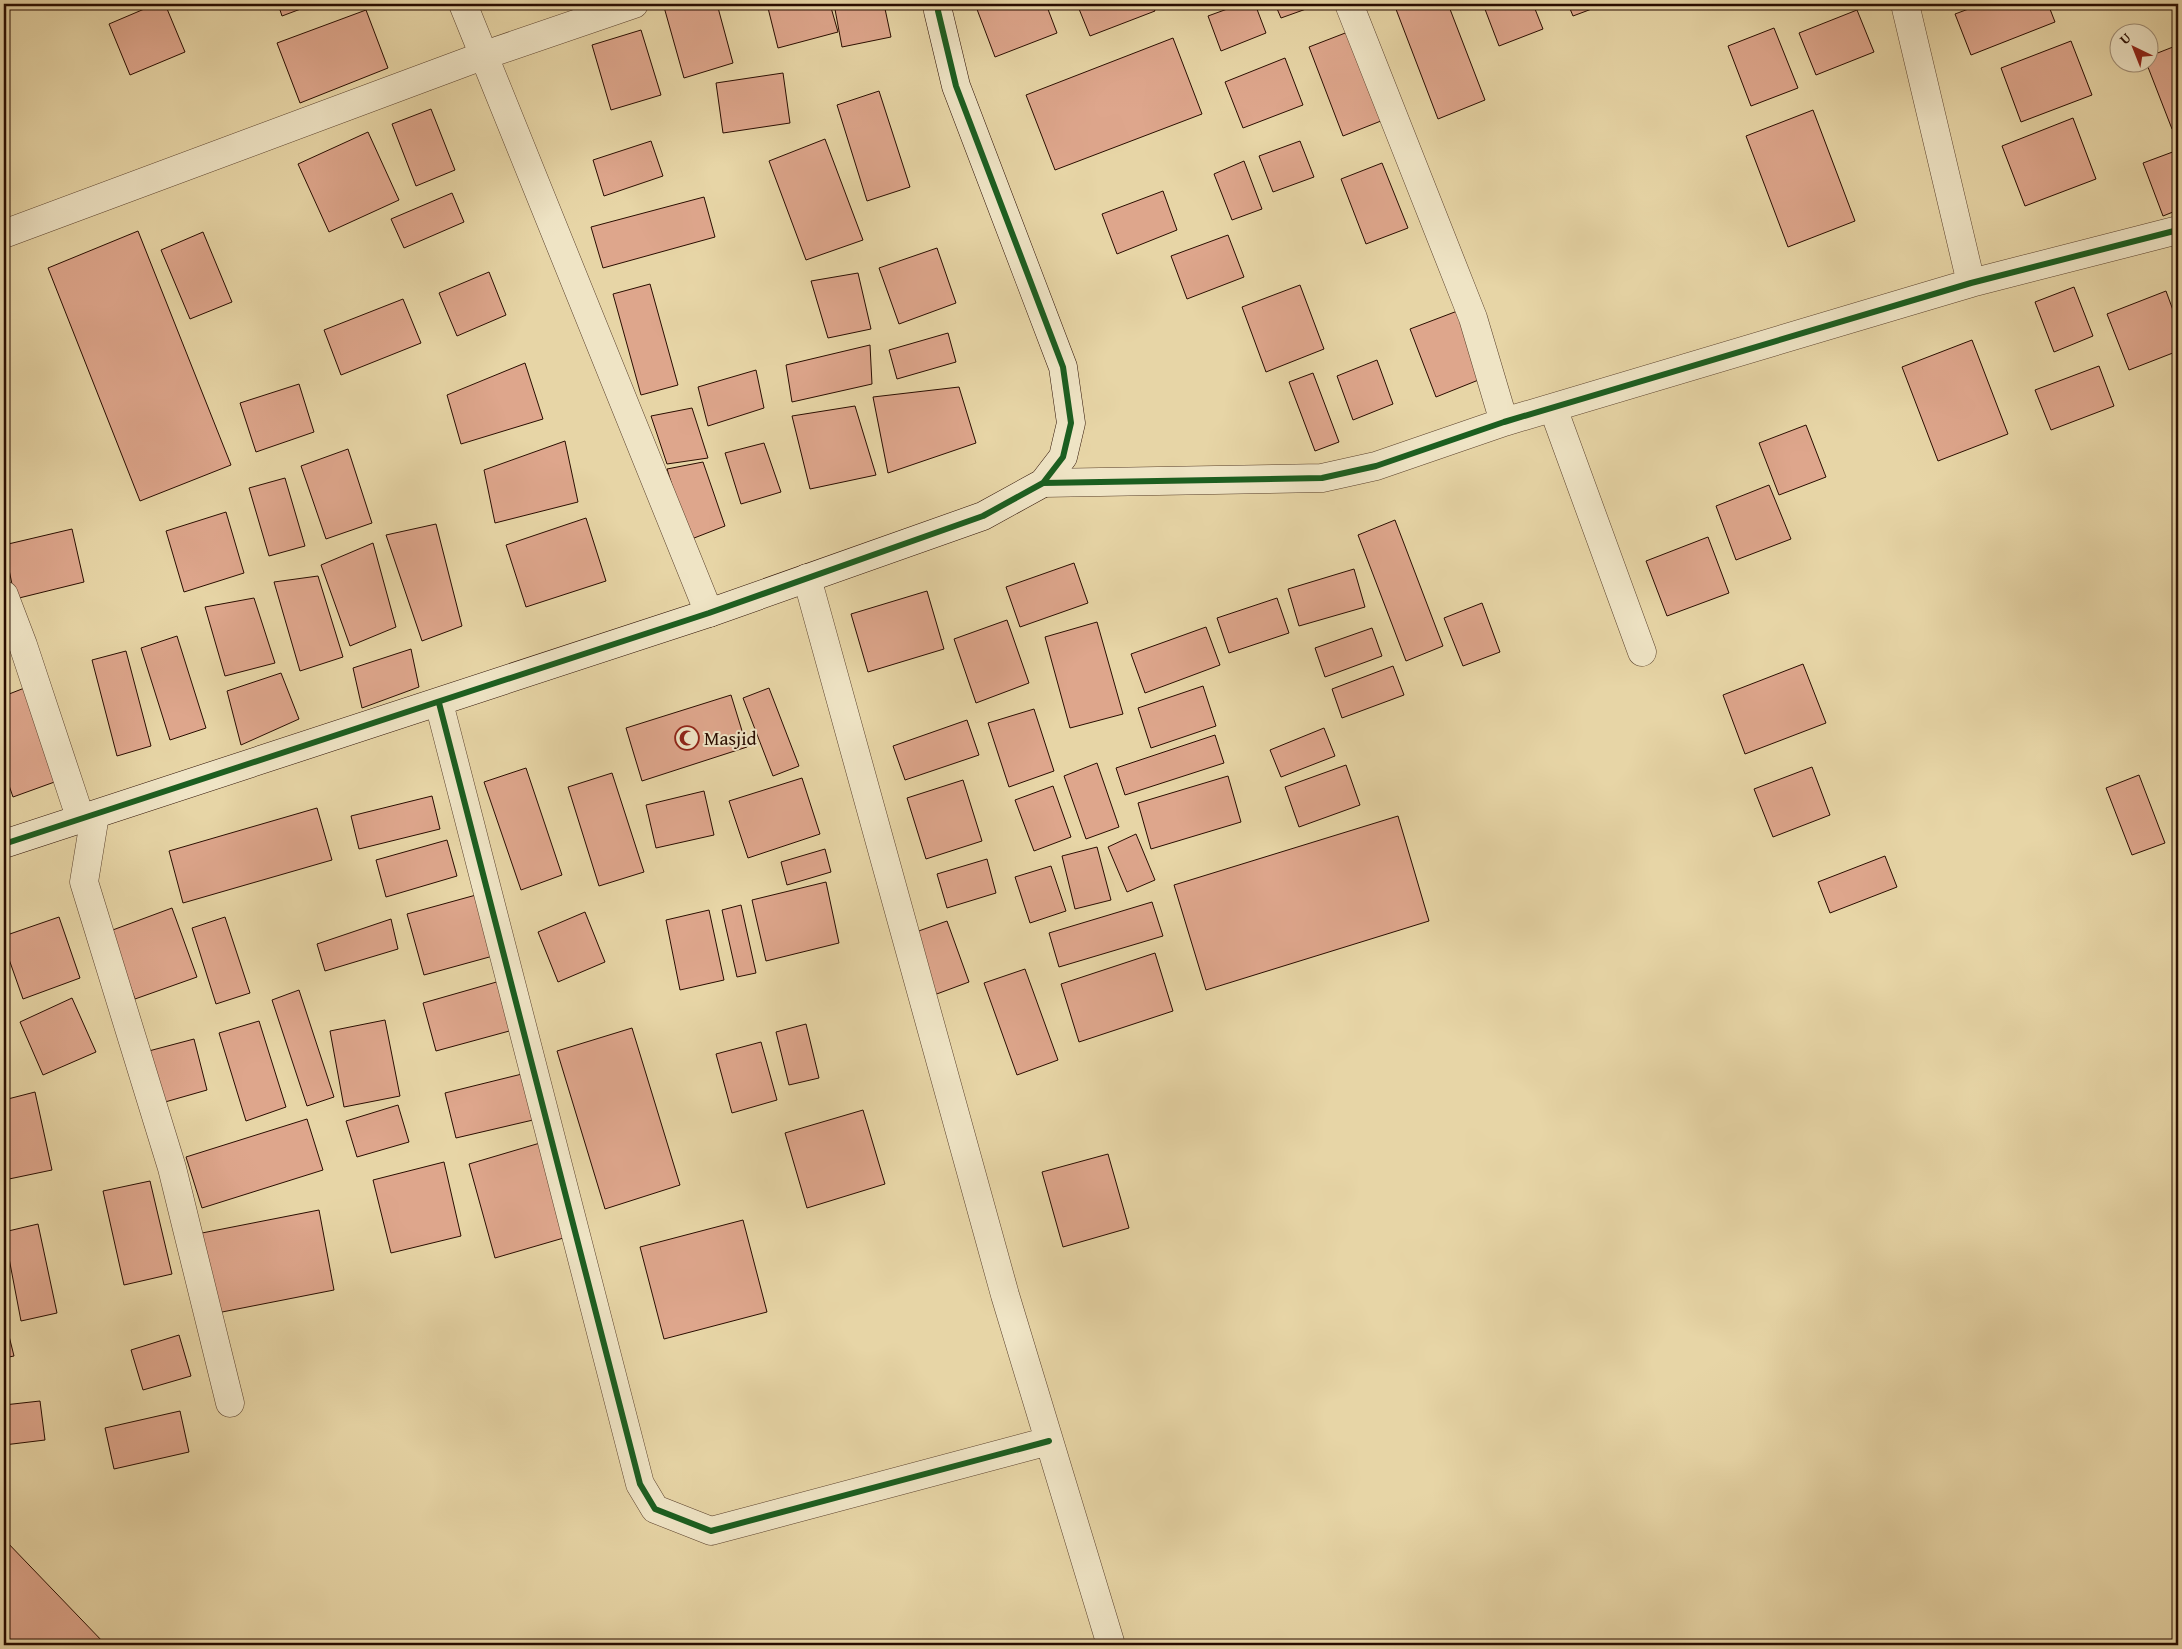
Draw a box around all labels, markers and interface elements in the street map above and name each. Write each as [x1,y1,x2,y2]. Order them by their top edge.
north arrow [2110,22,2160,72]
text: U [2115,28,2136,49]
place label: Masjid [704,724,758,752]
mosque icon: Masjid [674,725,700,751]

